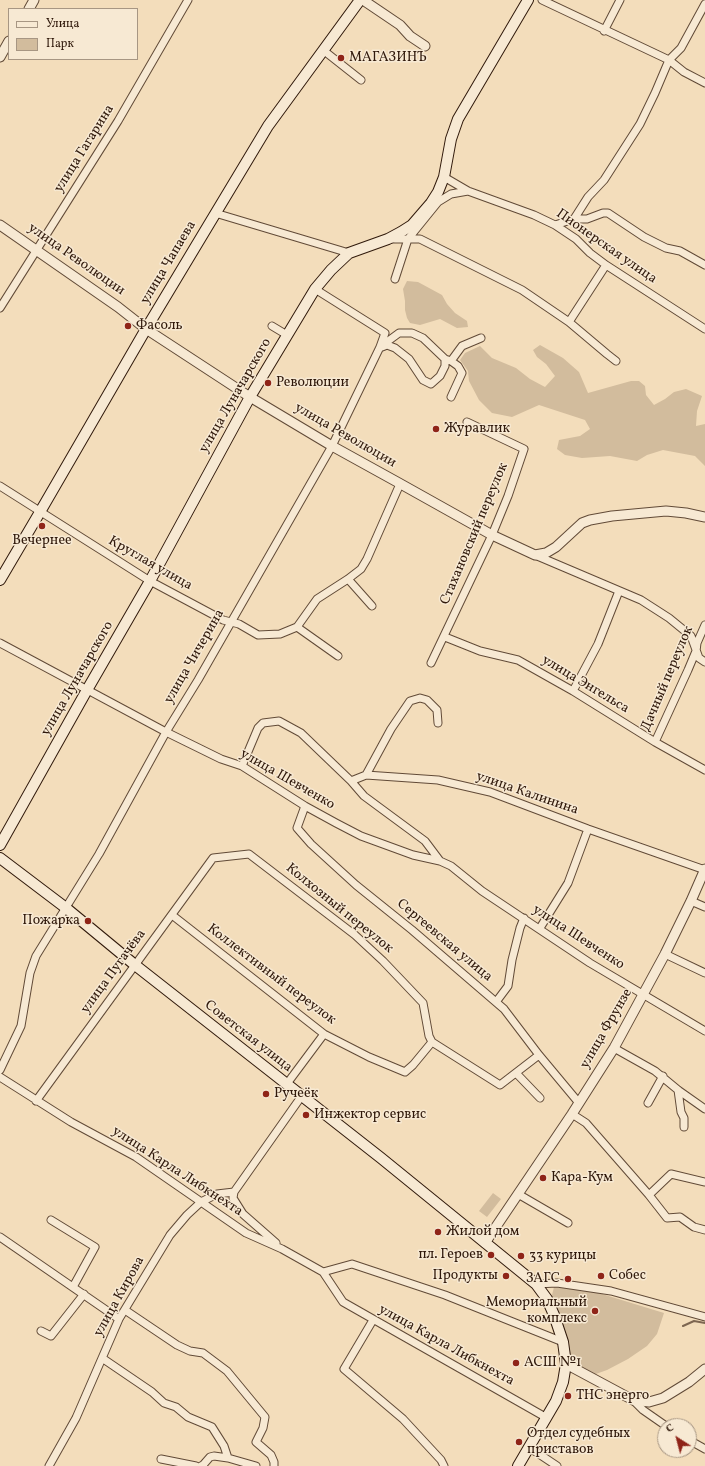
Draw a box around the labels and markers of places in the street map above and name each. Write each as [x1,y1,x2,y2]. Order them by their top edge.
place label: МАГАЗИНЪ [349,50,427,66]
marker: МАГАЗИНЪ [336,53,346,63]
place label: Фасоль [136,318,183,334]
marker: Фасоль [123,321,133,331]
place label: Революции [276,375,349,391]
marker: Революции [263,378,273,388]
place label: Журавлик [444,421,510,437]
marker: Журавлик [431,424,441,434]
marker: Вечернее [37,521,47,531]
place label: Вечернее [12,533,72,549]
place label: Пожарка [22,913,80,929]
marker: Пожарка [83,916,93,926]
place label: Ручеёк [274,1086,318,1102]
marker: Ручеёк [261,1089,271,1099]
place label: Инжектор сервис [314,1107,426,1123]
marker: Инжектор сервис [301,1110,311,1120]
place label: Кара-Кум [551,1170,613,1186]
marker: Кара-Кум [538,1173,548,1183]
place label: Жилой дом [446,1224,519,1240]
marker: Жилой дом [433,1227,443,1237]
place label: пл. Героев [418,1247,483,1263]
place label: 33 курицы [529,1248,596,1264]
marker: пл. Героев [486,1250,496,1260]
marker: 33 курицы [516,1251,526,1261]
place label: Продукты [432,1268,498,1284]
place label: Собес [609,1268,646,1284]
marker: Продукты [501,1271,511,1281]
place label: ЗАГС [526,1271,560,1287]
marker: Собес [596,1271,606,1281]
marker: ЗАГС [563,1274,573,1284]
place label: Мемориальный комплекс [486,1295,587,1328]
marker: Мемориальный комплекс [590,1306,600,1316]
place label: АСШ №1 [524,1355,581,1371]
marker: АСШ №1 [511,1358,521,1368]
place label: ТНС энерго [576,1388,649,1404]
marker: ТНС энерго [563,1391,573,1401]
place label: Отдел судебных приставов [527,1426,630,1458]
marker: Отдел судебных приставов [514,1437,524,1447]

